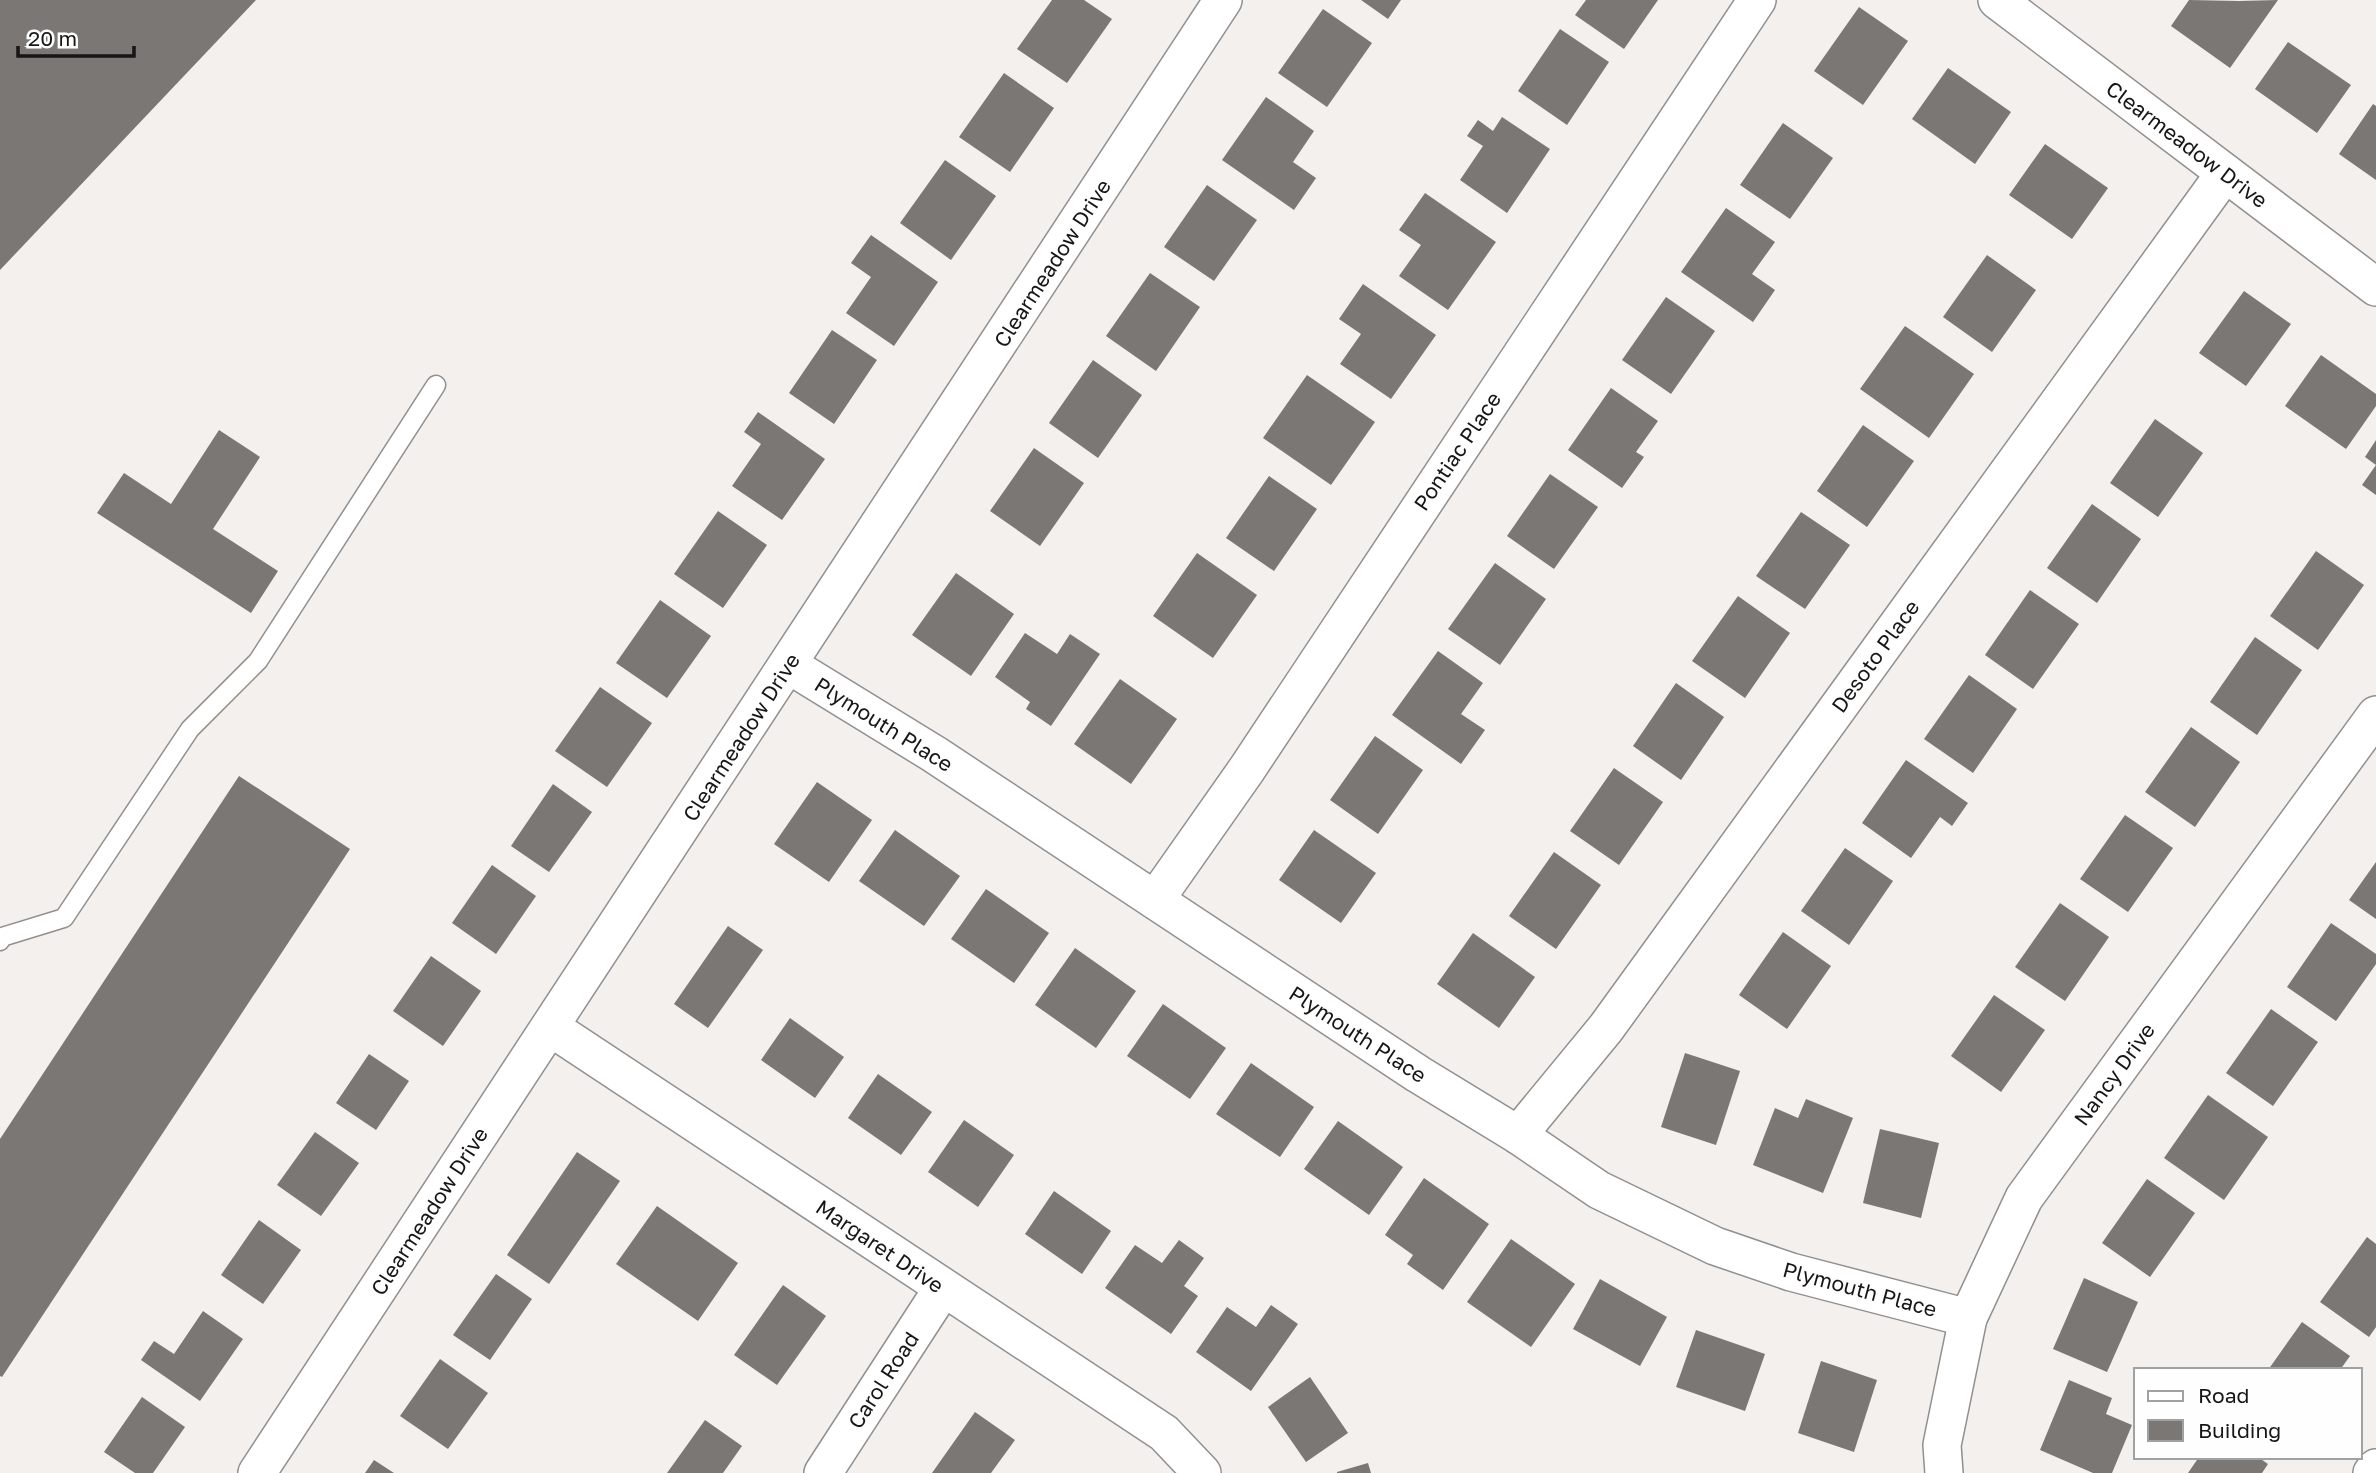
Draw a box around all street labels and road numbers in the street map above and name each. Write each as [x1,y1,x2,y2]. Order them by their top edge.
street label: Clearmeadow Drive [2101,75,2273,213]
street label: Clearmeadow Drive [988,174,1116,352]
street label: Pontiac Place [1408,387,1506,515]
street label: Desoto Place [1825,595,1925,717]
street label: Clearmeadow Drive [677,648,805,826]
street label: Plymouth Place [810,671,958,777]
street label: Plymouth Place [1285,980,1431,1088]
street label: Nancy Drive [2068,1017,2160,1131]
street label: Clearmeadow Drive [365,1122,493,1300]
street label: Margaret Drive [811,1194,949,1298]
street label: Plymouth Place [1780,1256,1940,1322]
street label: Carol Road [842,1327,924,1433]

